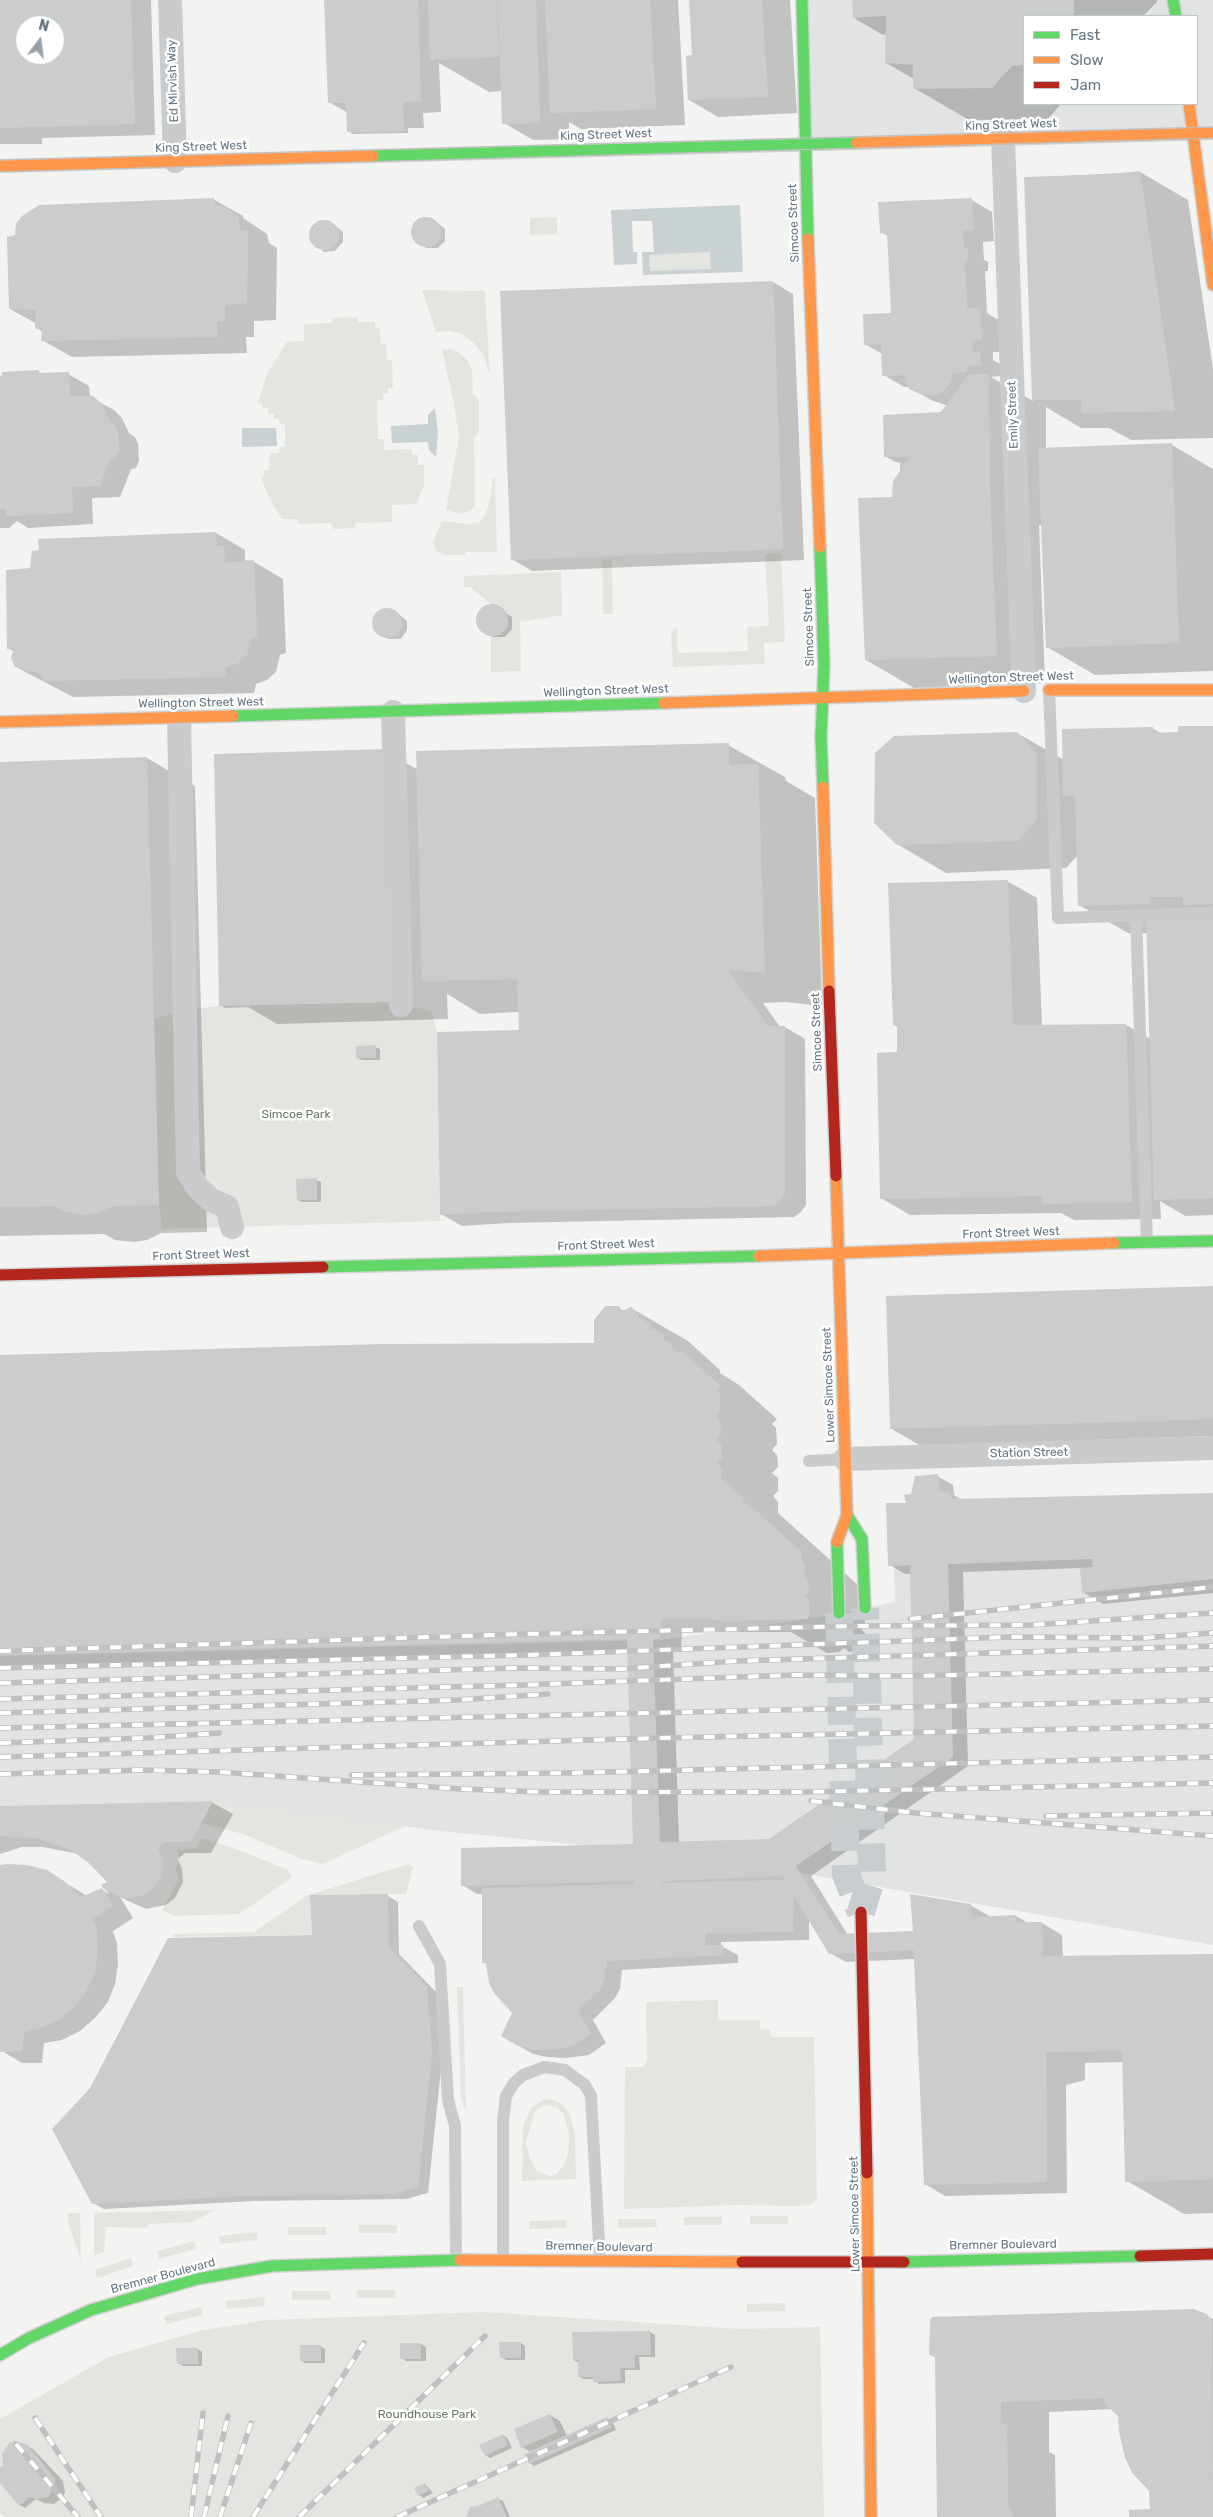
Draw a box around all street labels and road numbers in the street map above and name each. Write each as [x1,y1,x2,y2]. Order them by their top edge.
street label: Ed Mirvish Way [164,39,182,123]
street label: King Street West [965,116,1057,134]
street label: King Street West [560,126,652,144]
street label: King Street West [155,138,247,156]
street label: Simcoe Street [785,183,803,263]
street label: Emily Street [1005,381,1021,449]
street label: Simcoe Street [800,587,818,667]
street label: Wellington Street West [948,669,1074,687]
street label: Wellington Street West [543,682,669,700]
street label: Wellington Street West [138,695,264,711]
street label: Simcoe Street [808,992,826,1072]
street label: Front Street West [962,1224,1060,1242]
street label: Front Street West [557,1236,655,1254]
street label: Front Street West [152,1246,250,1264]
street label: Lower Simcoe Street [820,1327,838,1443]
street label: Station Street [990,1445,1068,1461]
street label: Lower Simcoe Street [847,2156,863,2272]
street label: Bremner Boulevard [949,2237,1057,2253]
street label: Bremner Boulevard [545,2239,653,2255]
street label: Bremner Boulevard [109,2255,217,2297]

